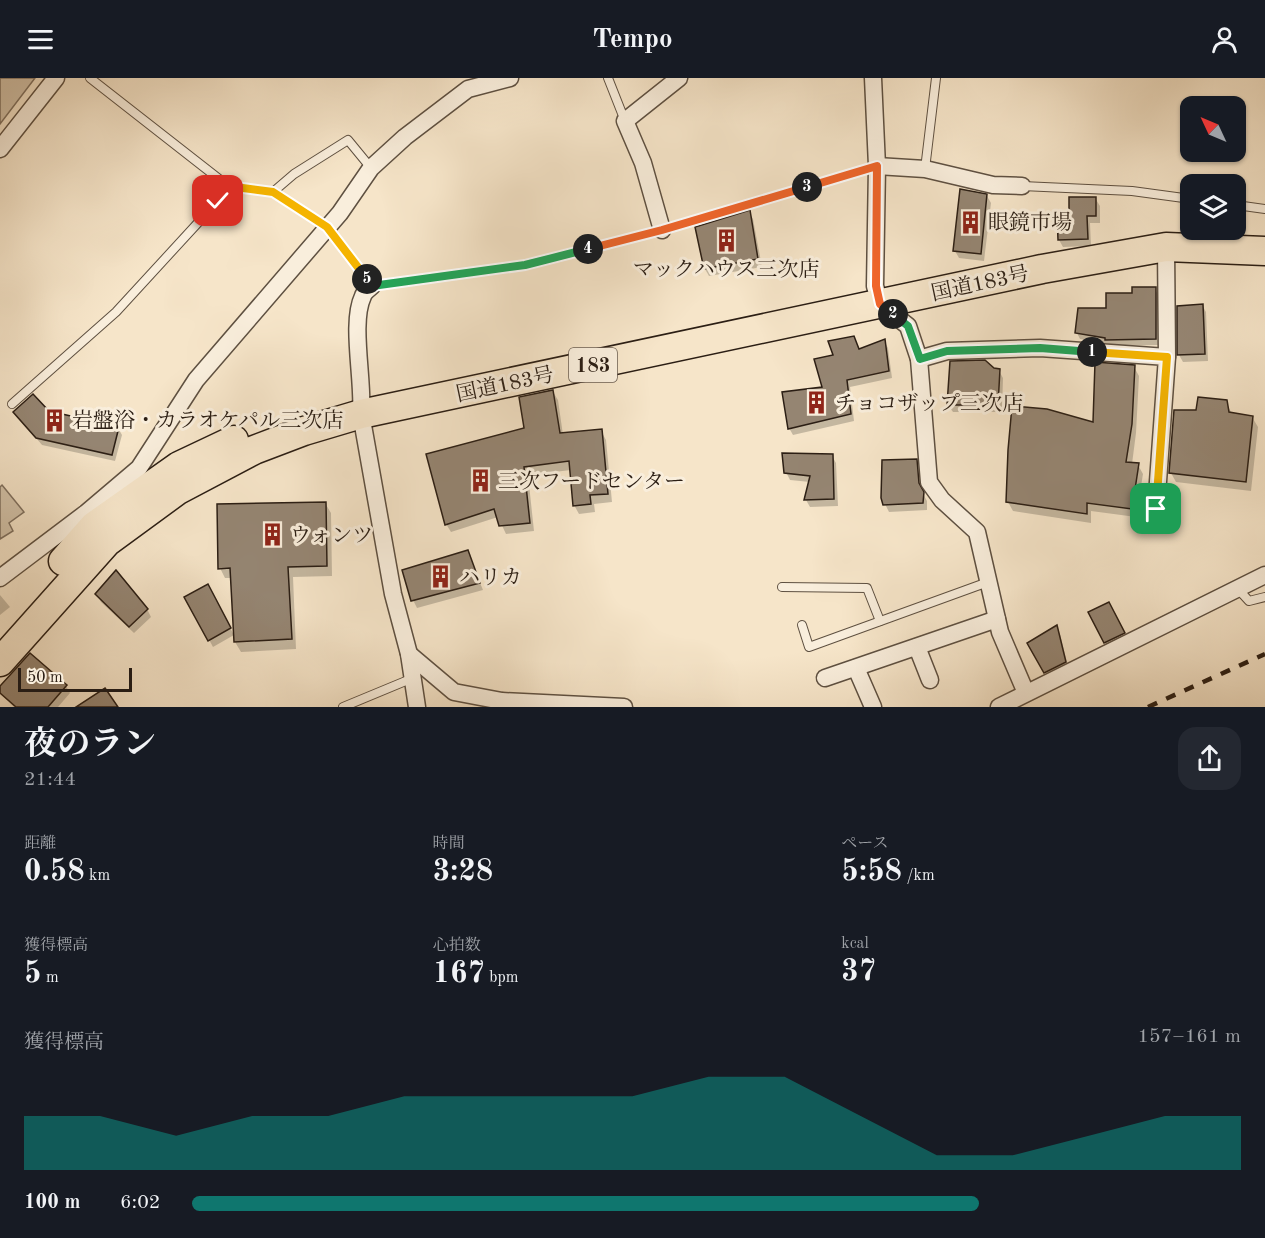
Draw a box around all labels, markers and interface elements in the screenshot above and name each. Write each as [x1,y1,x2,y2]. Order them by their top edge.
icon: menu [24,23,57,56]
icon: person [1208,23,1241,56]
text: Tempo [592,26,673,53]
north arrow [1180,96,1246,162]
map controls [1180,96,1246,240]
pin: 3 [792,172,822,202]
button: layers [1180,174,1246,240]
pin [192,175,243,226]
text: 3 [802,179,812,195]
icon: check [201,184,234,217]
building icon: 眼鏡市場 [957,209,983,235]
place label: 眼鏡市場 [988,211,1072,234]
building icon: マックハウス三次店 [713,228,739,254]
pin: 4 [573,234,603,264]
text: 4 [583,241,593,257]
place label: マックハウス三次店 [633,258,819,281]
street label: 国道183号 [929,262,1031,305]
pin: 5 [352,264,382,294]
text: 5 [362,271,372,287]
pin: 2 [878,299,908,329]
text: 2 [888,306,898,322]
pin: 1 [1077,337,1107,367]
text: 1 [1087,344,1097,360]
road number: 183 [569,348,617,382]
street label: 国道183号 [454,363,556,406]
building icon: チョコザップ三次店 [804,390,830,416]
place label: チョコザップ三次店 [835,392,1023,415]
building icon: 岩盤浴・カラオケパル三次店 [41,407,67,433]
place label: 岩盤浴・カラオケパル三次店 [72,409,343,432]
building icon: 三次フードセンター [467,468,493,494]
place label: 三次フードセンター [498,470,685,493]
pin [1130,483,1181,534]
icon: arrive [1139,492,1172,525]
building icon: ウォンツ [259,522,285,548]
place label: ウォンツ [290,525,373,547]
building icon: ハリカ [428,564,454,590]
place label: ハリカ [459,567,522,589]
scale bar [18,665,132,692]
text: 50 m [27,670,63,686]
button: share [1178,727,1241,790]
text: 夜のラン [24,729,156,762]
text: 21:44 [24,770,76,790]
text: 距離 [24,836,56,852]
text: 時間 [433,836,465,852]
text: ペース [841,836,889,852]
text: 0.58 [24,857,85,887]
text: 3:28 [433,857,493,887]
text: 5:58 [841,857,902,887]
text: km [85,868,110,884]
text: /km [902,868,935,884]
text: kcal [841,936,869,952]
text: 獲得標高 [24,938,88,954]
text: 心拍数 [433,938,481,954]
text: 37 [841,957,876,987]
text: 5 [24,959,41,989]
text: 167 [433,959,485,989]
text: m [41,970,59,986]
text: bpm [485,970,519,986]
text: 157–161 m [1138,1027,1241,1047]
text: 獲得標高 [24,1033,104,1053]
text: 100 m [24,1193,80,1213]
text: 6:02 [120,1193,160,1213]

